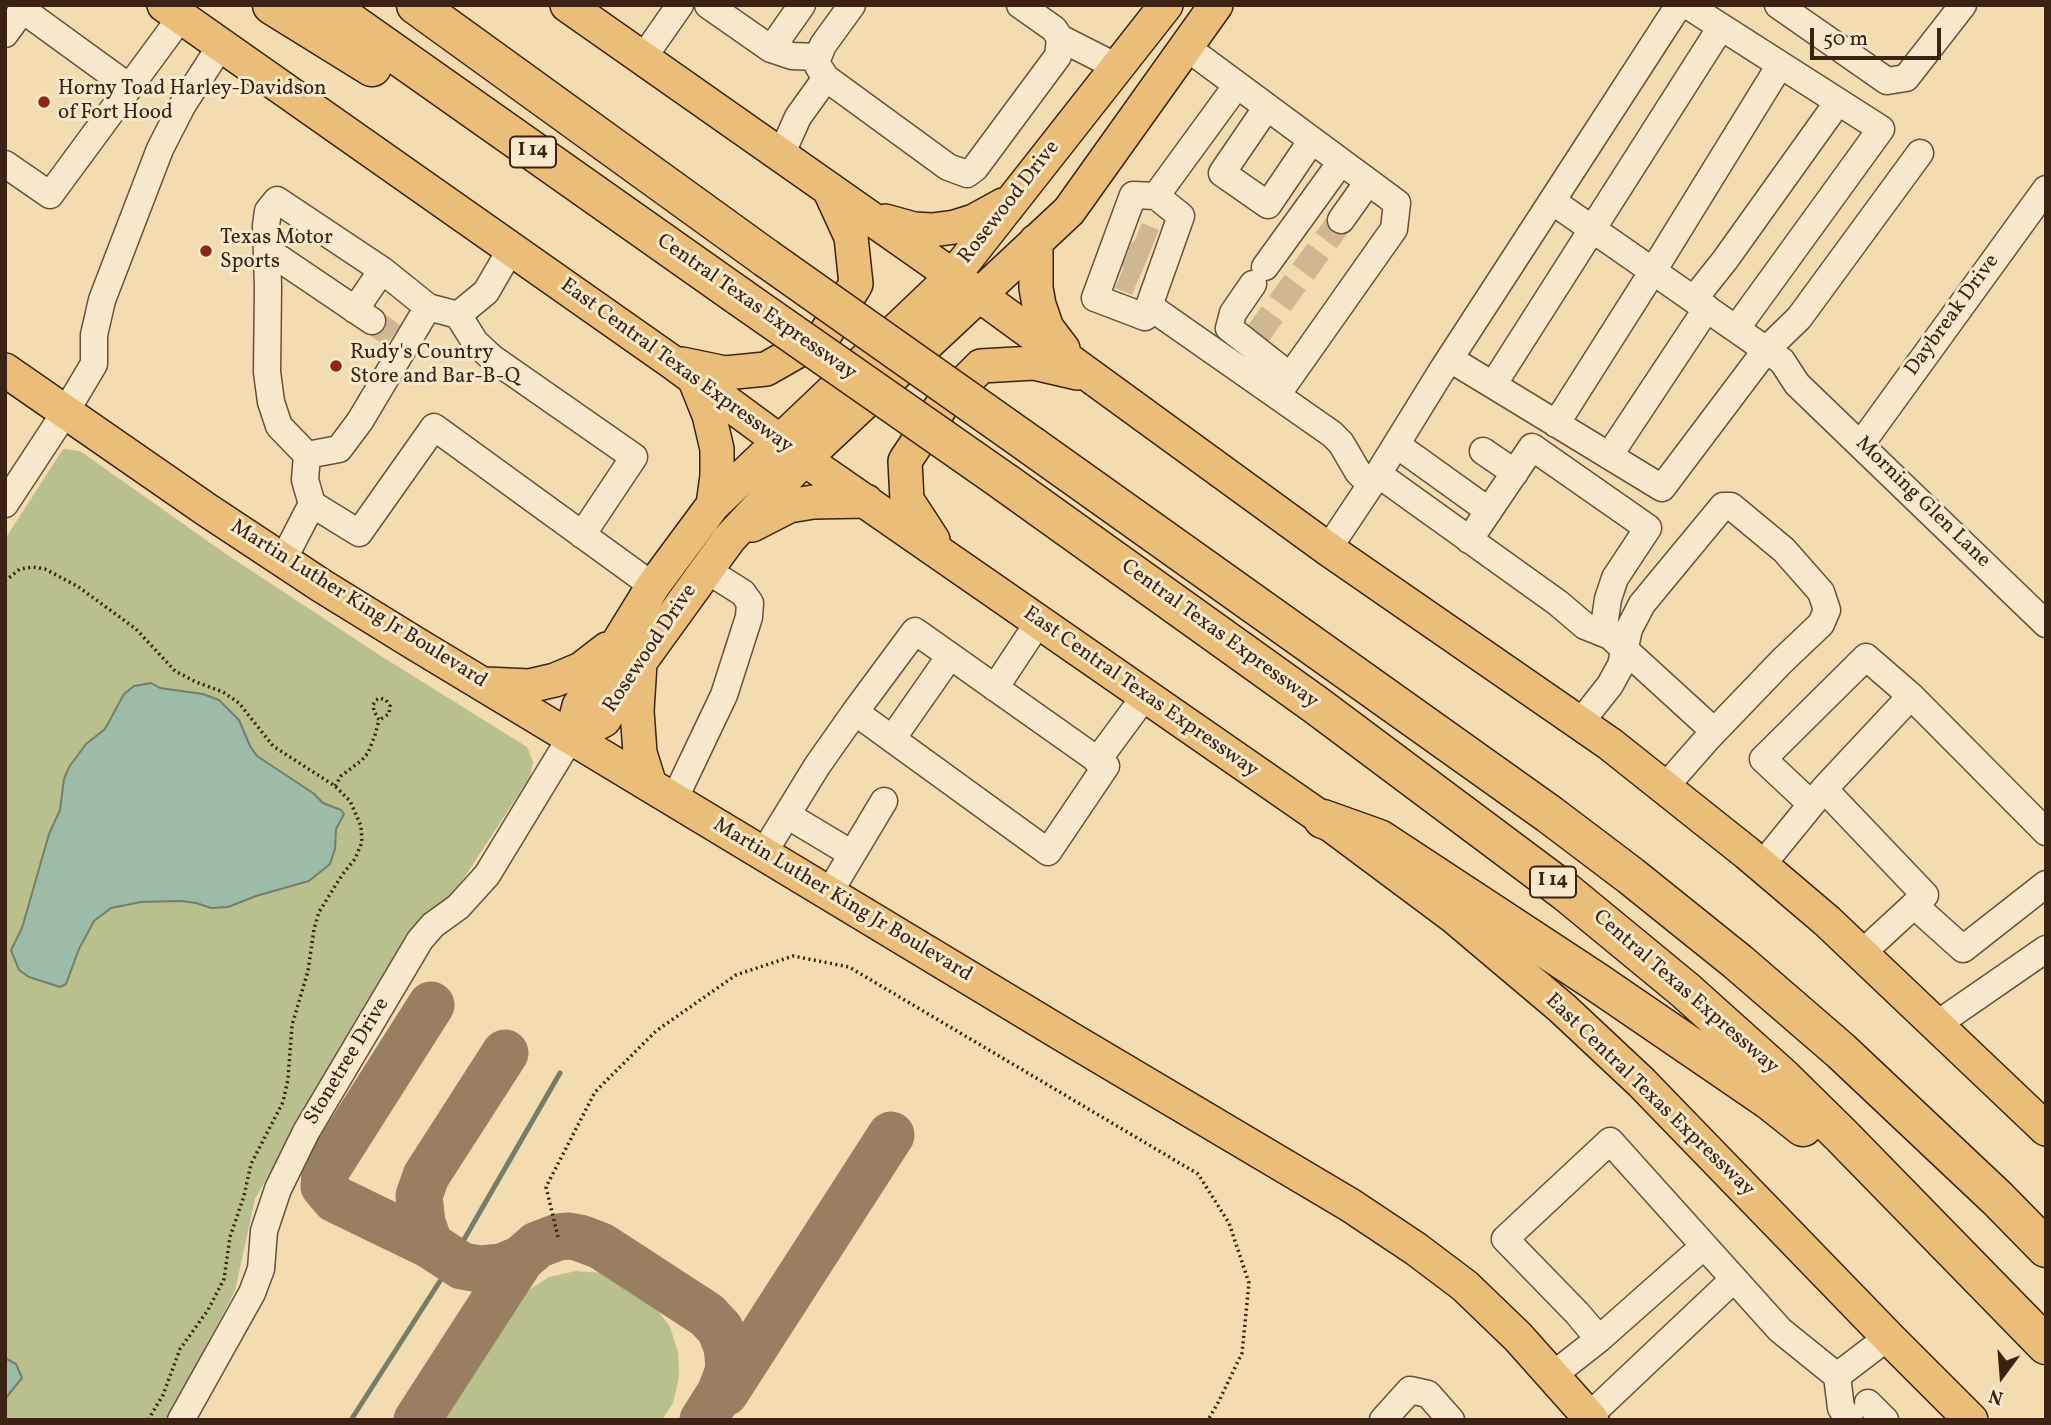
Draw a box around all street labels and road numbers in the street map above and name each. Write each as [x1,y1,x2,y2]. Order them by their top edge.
road number: I 14 [510,136,556,168]
street label: Rosewood Drive [954,136,1066,270]
street label: Central Texas Expressway [651,229,861,387]
street label: Daybreak Drive [1900,250,2006,382]
street label: East Central Texas Expressway [555,274,797,460]
street label: Morning Glen Lane [1849,432,1995,574]
street label: Martin Luther King Jr Boulevard [225,515,491,695]
street label: Central Texas Expressway [1115,555,1323,715]
street label: Rosewood Drive [599,580,703,718]
street label: East Central Texas Expressway [1017,602,1263,784]
street label: Martin Luther King Jr Boulevard [708,813,976,989]
road number: I 14 [1530,866,1576,898]
street label: Central Texas Expressway [1587,905,1783,1081]
street label: East Central Texas Expressway [1539,989,1759,1203]
street label: Stonetree Drive [300,994,396,1130]

